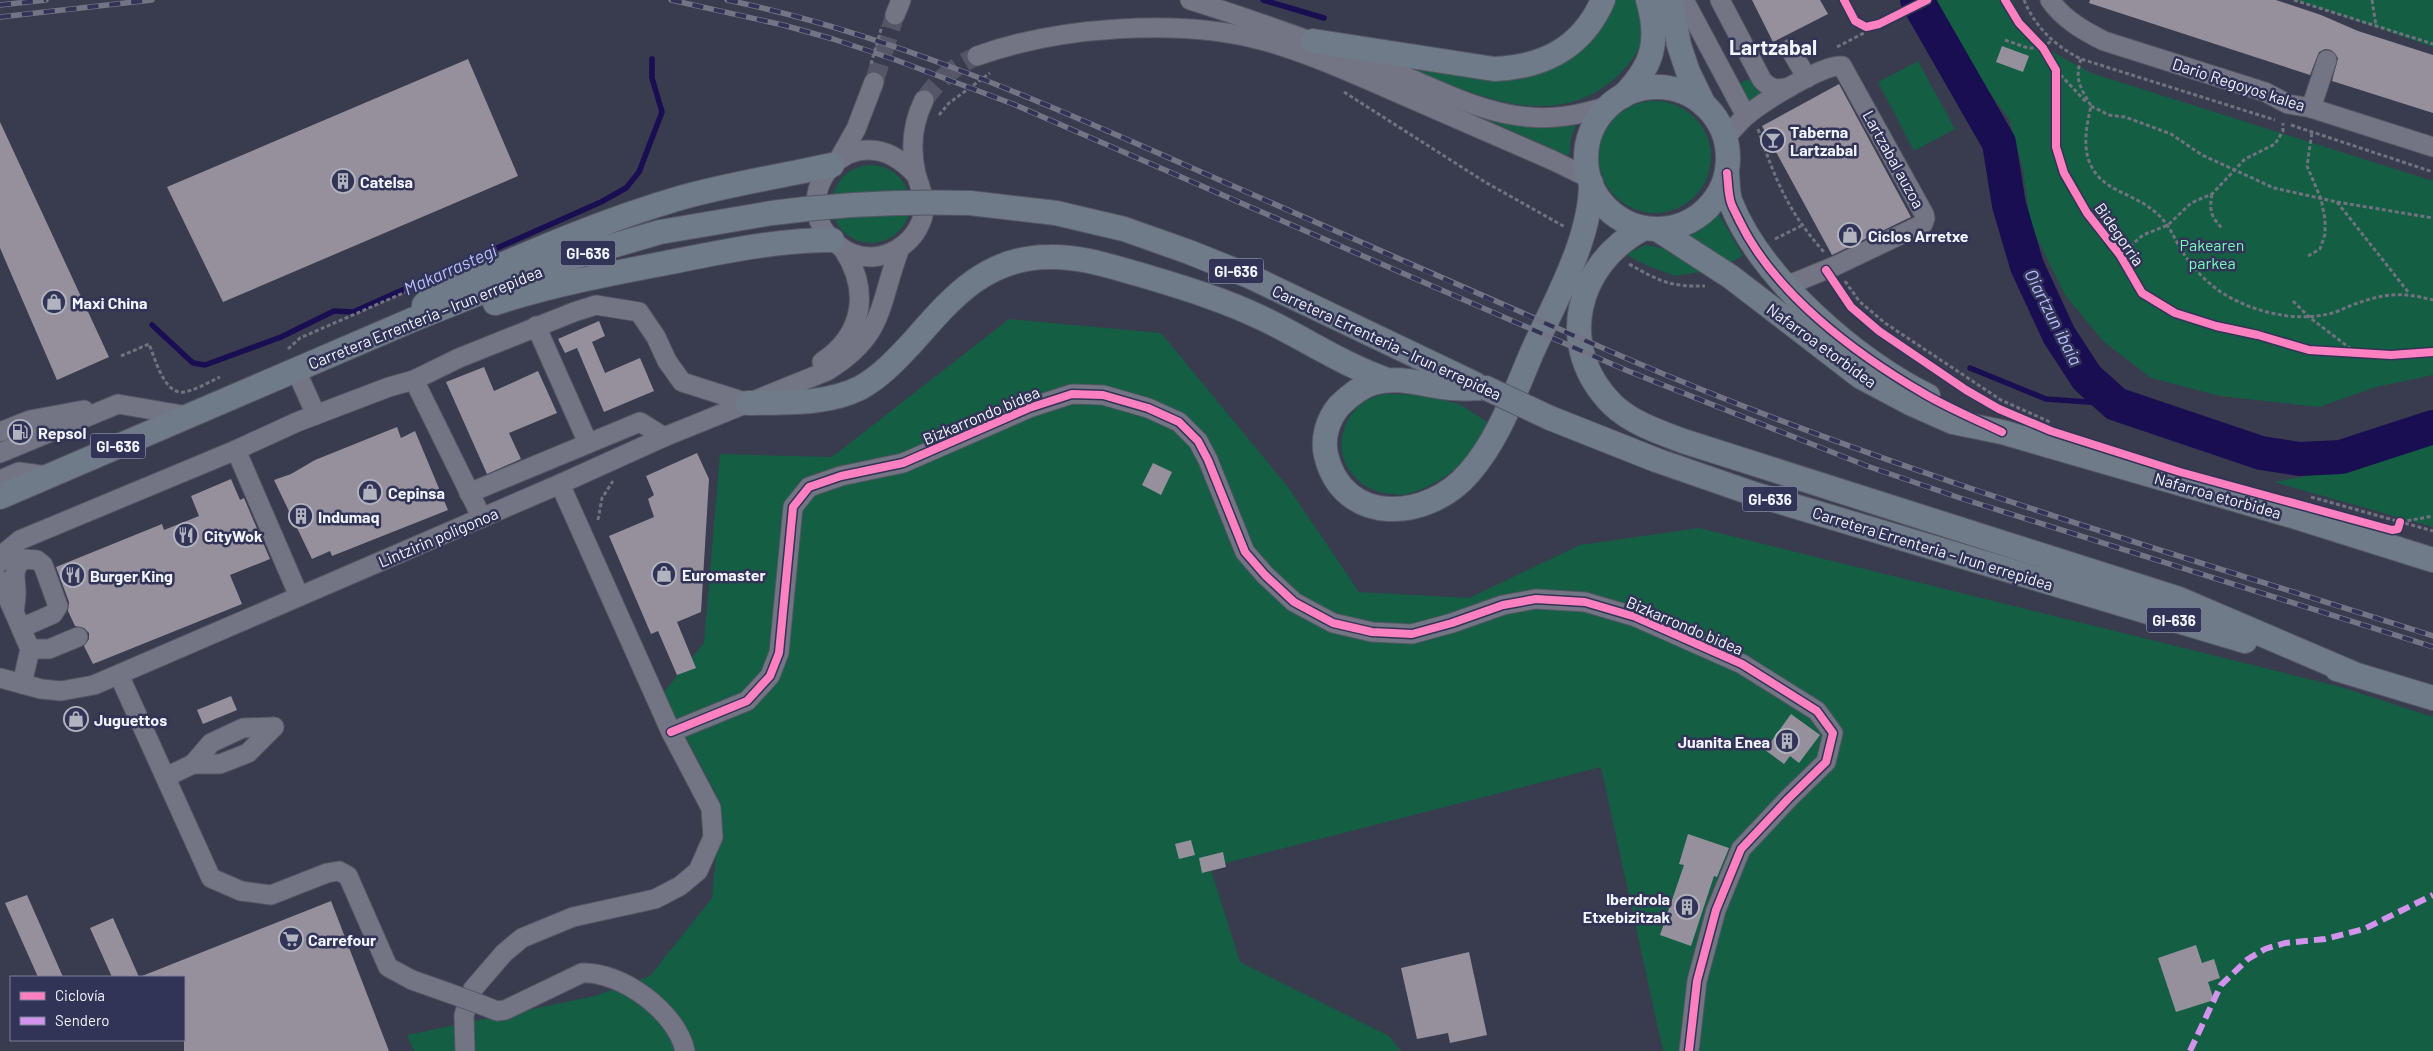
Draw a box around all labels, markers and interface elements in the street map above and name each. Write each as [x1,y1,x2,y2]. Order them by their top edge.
district label: Lartzabal [1729,34,1817,59]
street label: Dario Regoyos kalea [2170,54,2308,114]
street label: Lartzabal auzoa [1859,107,1929,211]
place label: Taberna Lartzabal [1790,122,1857,159]
bar icon: Taberna Lartzabal [1760,127,1786,153]
building icon: Catelsa [330,168,356,194]
place label: Catelsa [360,172,413,191]
street label: Bidegorria [2091,199,2149,269]
shop icon: Ciclos Arretxe [1837,222,1863,248]
place label: Ciclos Arretxe [1868,226,1969,245]
park label: Pakearen parkea [2180,235,2244,272]
water label: Makarrastegi [400,238,500,299]
road number: GI-636 [560,240,616,266]
road number: GI-636 [1208,258,1264,284]
street label: Carretera Errenteria – Irun errepidea [305,261,545,373]
water label: Oiartzun ibaia [2020,265,2088,369]
street label: Carretera Errenteria – Irun errepidea [1269,280,1505,404]
shop icon: Maxi China [41,289,67,315]
place label: Maxi China [72,293,148,312]
street label: Nafarroa etorbidea [1763,299,1881,391]
street label: Bizkarrondo bidea [920,382,1042,448]
fuel station icon: Repsol [7,419,33,445]
place label: Repsol [38,423,86,442]
road number: GI-636 [90,434,146,458]
street label: Nafarroa etorbidea [2152,468,2284,522]
shop icon: Cepinsa [357,479,383,505]
place label: Cepinsa [388,483,445,502]
road number: GI-636 [1742,486,1798,512]
street label: Carretera Errenteria – Irun errepidea [1810,502,2056,594]
building icon: Indumaq [288,503,314,529]
street label: Lintzirin poligonoa [375,503,501,571]
place label: Indumaq [318,507,380,526]
restaurant icon: CityWok [173,522,199,548]
place label: CityWok [204,526,263,545]
shop icon: Euromaster [651,561,677,587]
restaurant icon: Burger King [60,562,86,588]
place label: Euromaster [682,565,766,584]
place label: Burger King [90,566,173,585]
street label: Bizkarrondo bidea [1624,592,1746,658]
road number: GI-636 [2146,608,2202,632]
shop icon: Juguettos [63,706,89,732]
place label: Juguettos [94,710,167,729]
building icon: Juanita Enea [1774,728,1800,754]
place label: Juanita Enea [1678,732,1770,751]
place label: Iberdrola Etxebizitzak [1583,889,1670,926]
building icon: Iberdrola Etxebizitzak [1674,894,1700,920]
supermarket icon: Carrefour [278,926,304,952]
place label: Carrefour [308,930,376,949]
legend [10,976,185,1041]
text: Ciclovía [55,986,105,1004]
text: Sendero [55,1011,109,1029]

